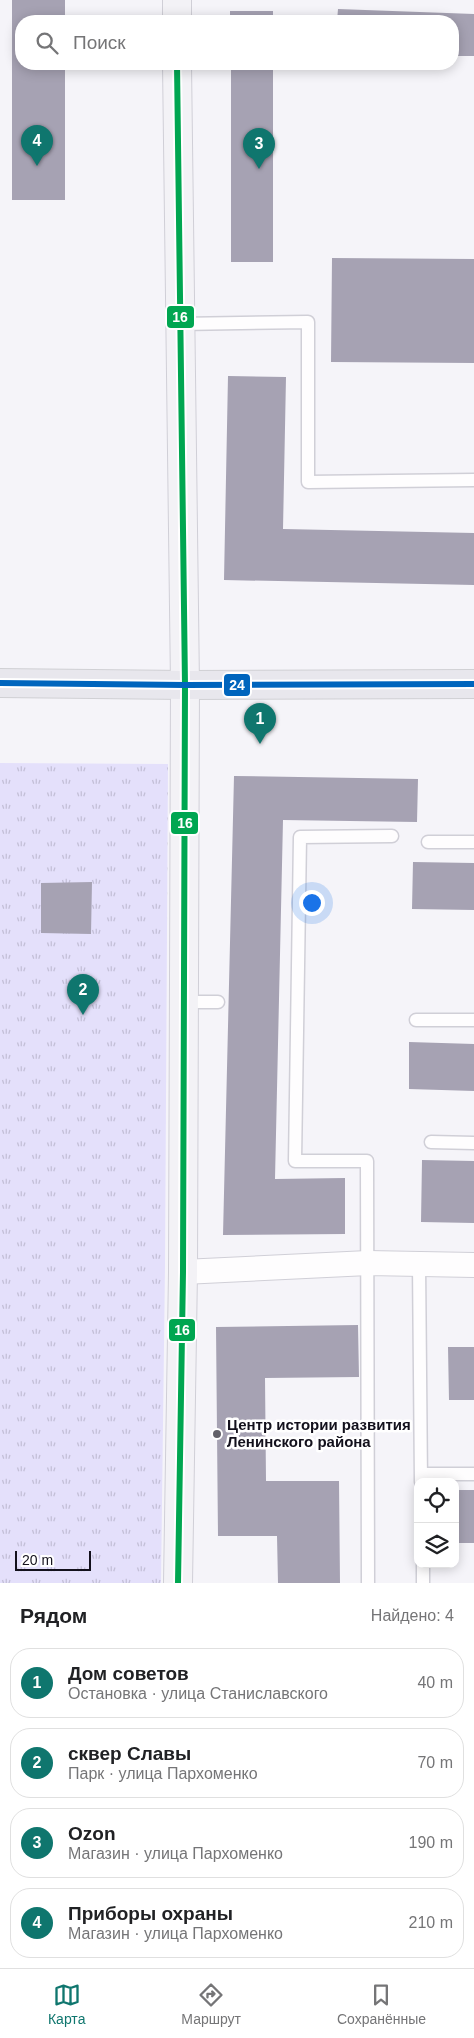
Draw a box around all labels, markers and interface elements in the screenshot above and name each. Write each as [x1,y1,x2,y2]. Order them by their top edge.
search box [15,15,459,70]
icon: search [33,29,61,57]
text: Поиск [73,32,126,53]
pin: 4 [21,125,53,166]
pin: 3 [243,128,275,169]
line badge: 16 [166,305,195,329]
text: 16 [172,309,188,325]
line badge: 24 [223,673,251,697]
text: 24 [229,677,245,693]
pin: 1 [244,703,276,744]
line badge: 16 [170,811,199,835]
text: 16 [177,815,193,831]
your location [299,890,325,916]
pin: 2 [67,974,99,1015]
line badge: 16 [168,1318,196,1342]
text: 16 [174,1322,190,1338]
place label: Центр истории развития Ленинского района [227,1416,411,1450]
marker: Центр истории развития Ленинского района [211,1428,223,1440]
map controls [414,1478,459,1568]
button: locate [414,1478,459,1523]
button: layers [414,1523,459,1568]
scale bar [15,1548,91,1571]
text: 20 m [22,1552,53,1568]
text: Рядом [20,1604,87,1627]
text: Найдено: 4 [371,1607,454,1624]
text: Дом советов [68,1663,189,1684]
text: 1 [33,1674,41,1691]
text: 40 m [417,1674,453,1691]
text: Остановка · улица Станиславского [68,1685,328,1702]
text: сквер Славы [68,1743,191,1764]
text: 2 [33,1754,41,1771]
text: 70 m [417,1754,453,1771]
text: Парк · улица Пархоменко [68,1765,258,1782]
text: Ozon [68,1823,116,1844]
text: 3 [33,1834,41,1851]
text: 190 m [409,1834,453,1851]
text: Магазин · улица Пархоменко [68,1845,283,1862]
text: Приборы охраны [68,1903,233,1924]
text: 4 [33,1914,41,1931]
text: 210 m [409,1914,453,1931]
text: Магазин · улица Пархоменко [68,1925,283,1942]
tab: Карта [48,1981,85,2027]
tab: Маршрут [181,1981,241,2027]
tab: Сохранённые [337,1981,426,2027]

